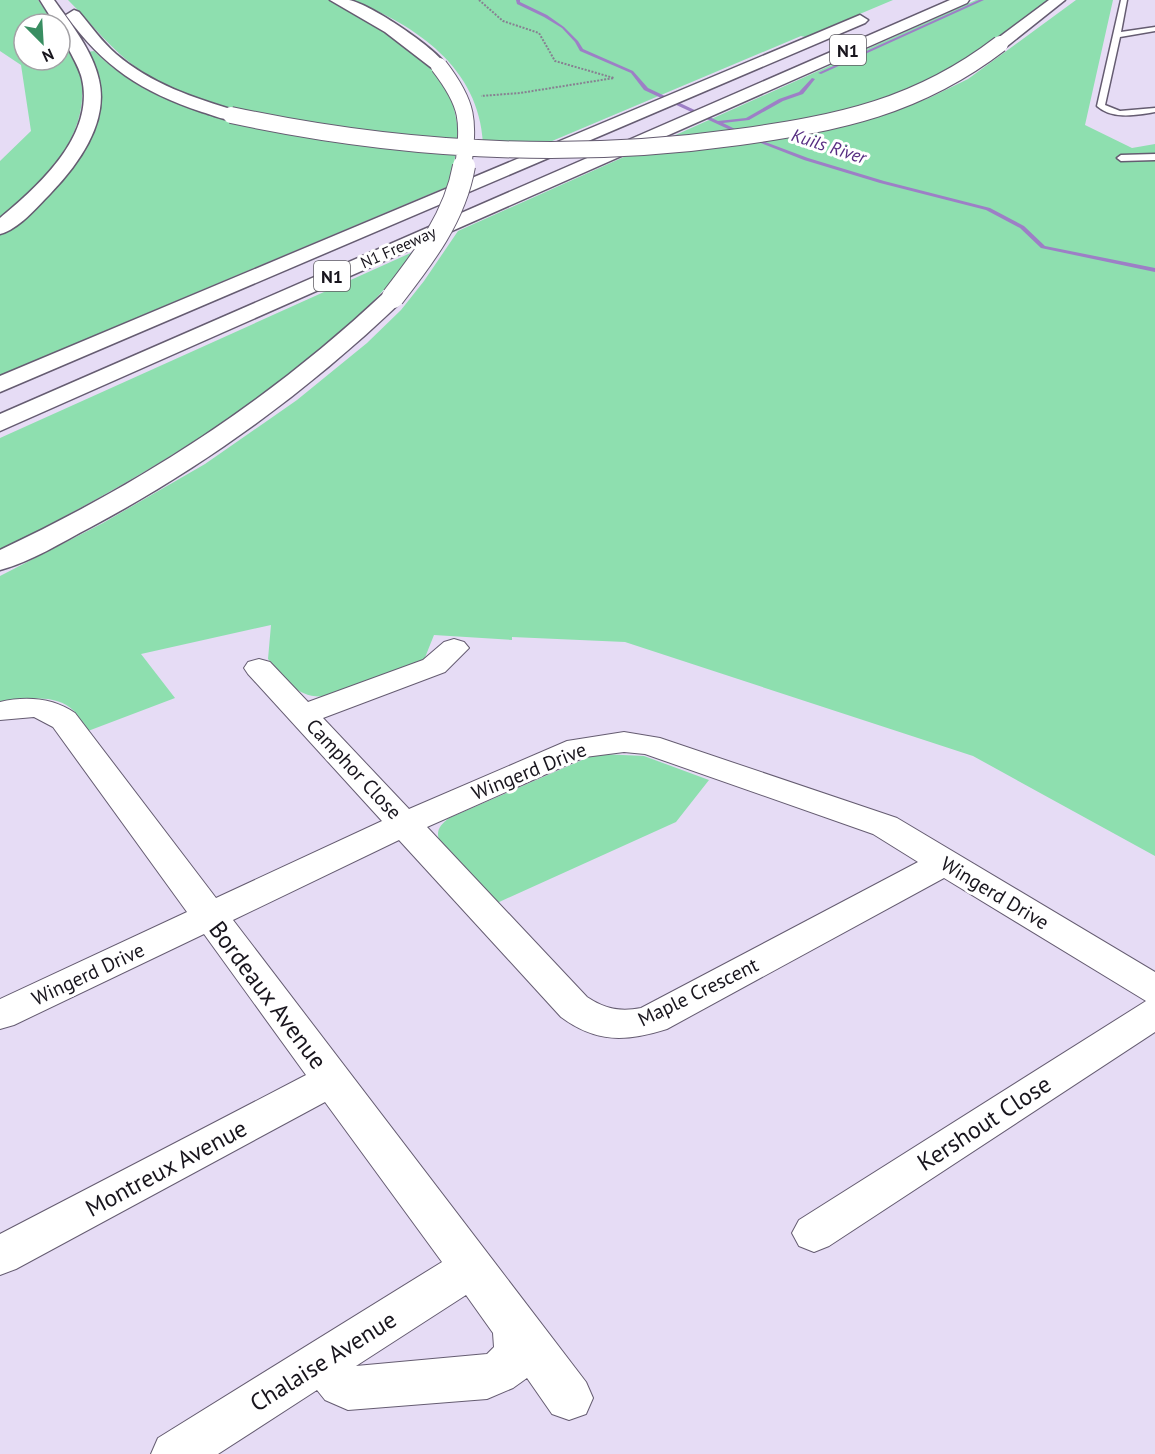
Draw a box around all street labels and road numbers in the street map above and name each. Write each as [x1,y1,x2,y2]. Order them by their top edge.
road number: N1 [830,35,866,65]
street label: N1 Freeway [357,221,439,273]
road number: N1 [314,261,350,291]
street label: Camphor Close [301,713,407,825]
street label: Wingerd Drive [468,736,590,806]
street label: Wingerd Drive [936,851,1054,935]
street label: Bordeaux Avenue [202,915,334,1075]
street label: Wingerd Drive [27,937,149,1011]
street label: Maple Crescent [634,952,763,1032]
street label: Kershout Close [911,1068,1057,1178]
street label: Montreux Avenue [80,1112,252,1224]
street label: Chalaise Avenue [244,1304,402,1418]

